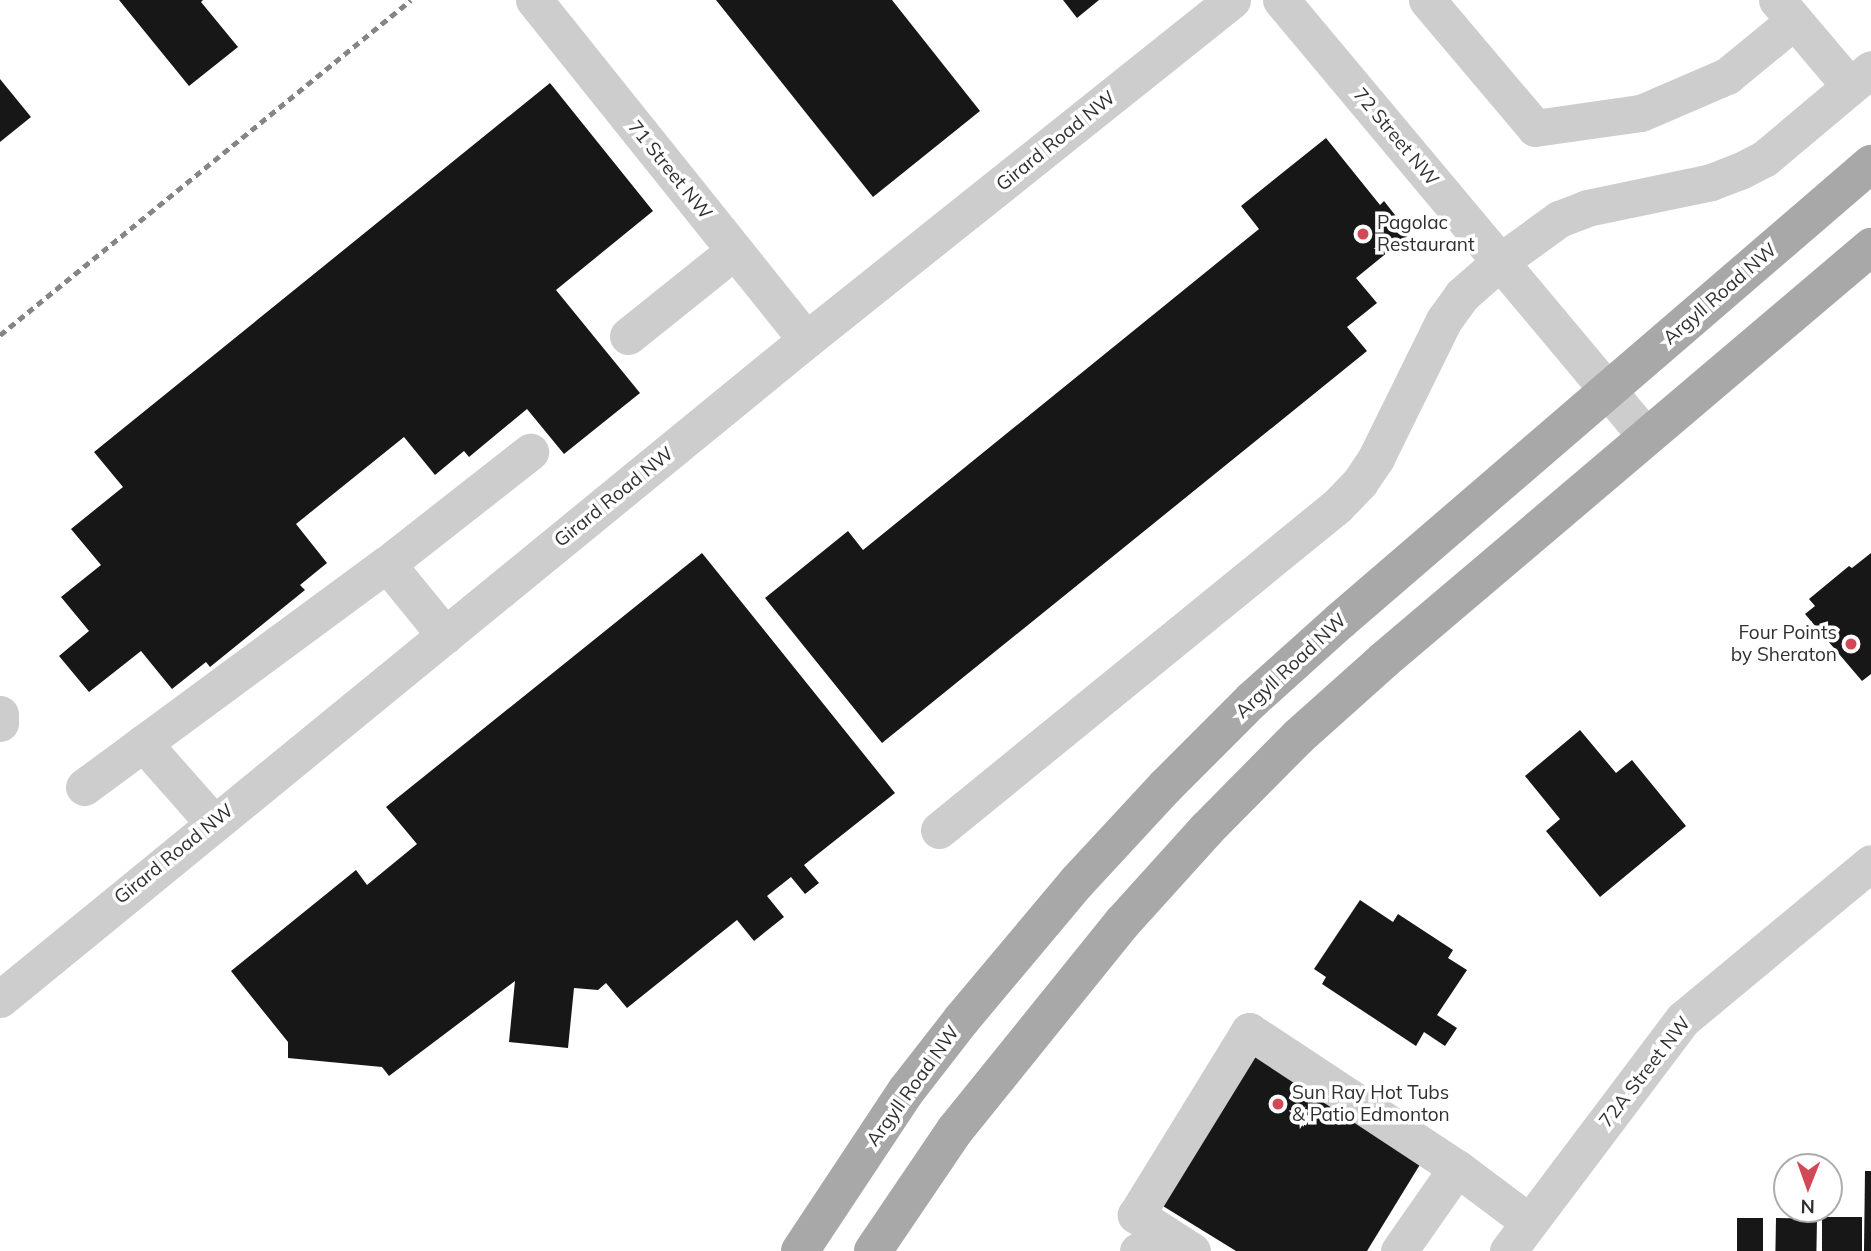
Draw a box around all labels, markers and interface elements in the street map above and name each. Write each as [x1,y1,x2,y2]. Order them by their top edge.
street label: 72 Street NW [1349,83,1443,191]
street label: Girard Road NW [992,86,1120,196]
street label: 71 Street NW [623,116,717,224]
place label: Pagolac Restaurant [1377,212,1475,256]
marker: Pagolac Restaurant [1355,226,1371,242]
street label: Argyll Road NW [1659,238,1781,350]
street label: Girard Road NW [550,442,678,552]
street label: Argyll Road NW [1231,609,1351,723]
place label: Four Points by Sheraton [1731,622,1837,666]
marker: Four Points by Sheraton [1843,636,1859,652]
street label: Girard Road NW [110,799,238,909]
street label: 72A Street NW [1595,1012,1695,1132]
street label: Argyll Road NW [862,1021,964,1151]
place label: Sun Ray Hot Tubs & Patio Edmonton [1292,1082,1450,1126]
marker: Sun Ray Hot Tubs & Patio Edmonton [1270,1096,1286,1112]
north arrow [1773,1153,1843,1223]
text: N [1800,1195,1815,1219]

